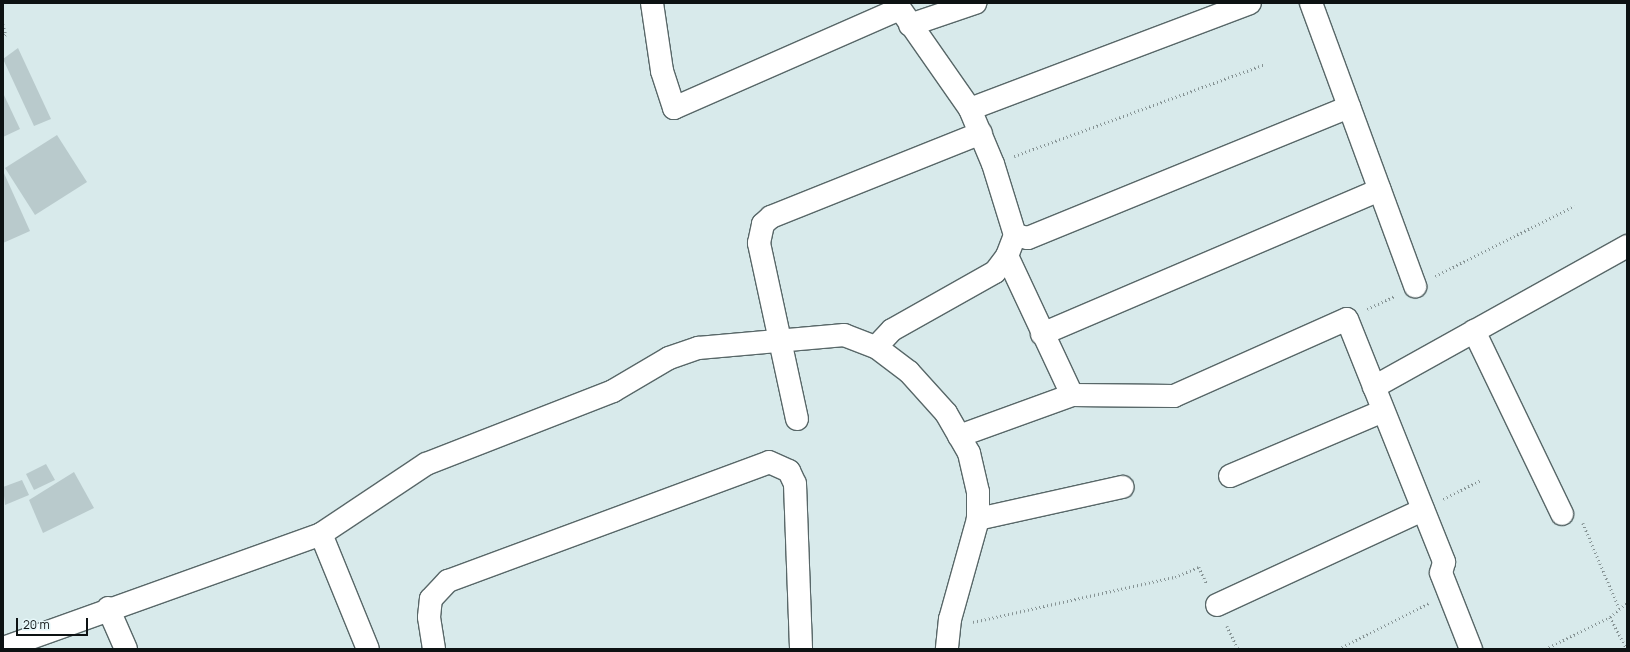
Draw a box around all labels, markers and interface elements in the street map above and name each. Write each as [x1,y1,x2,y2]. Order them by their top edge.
scale bar [18,610,90,636]
text: 20 m [23,616,50,633]

